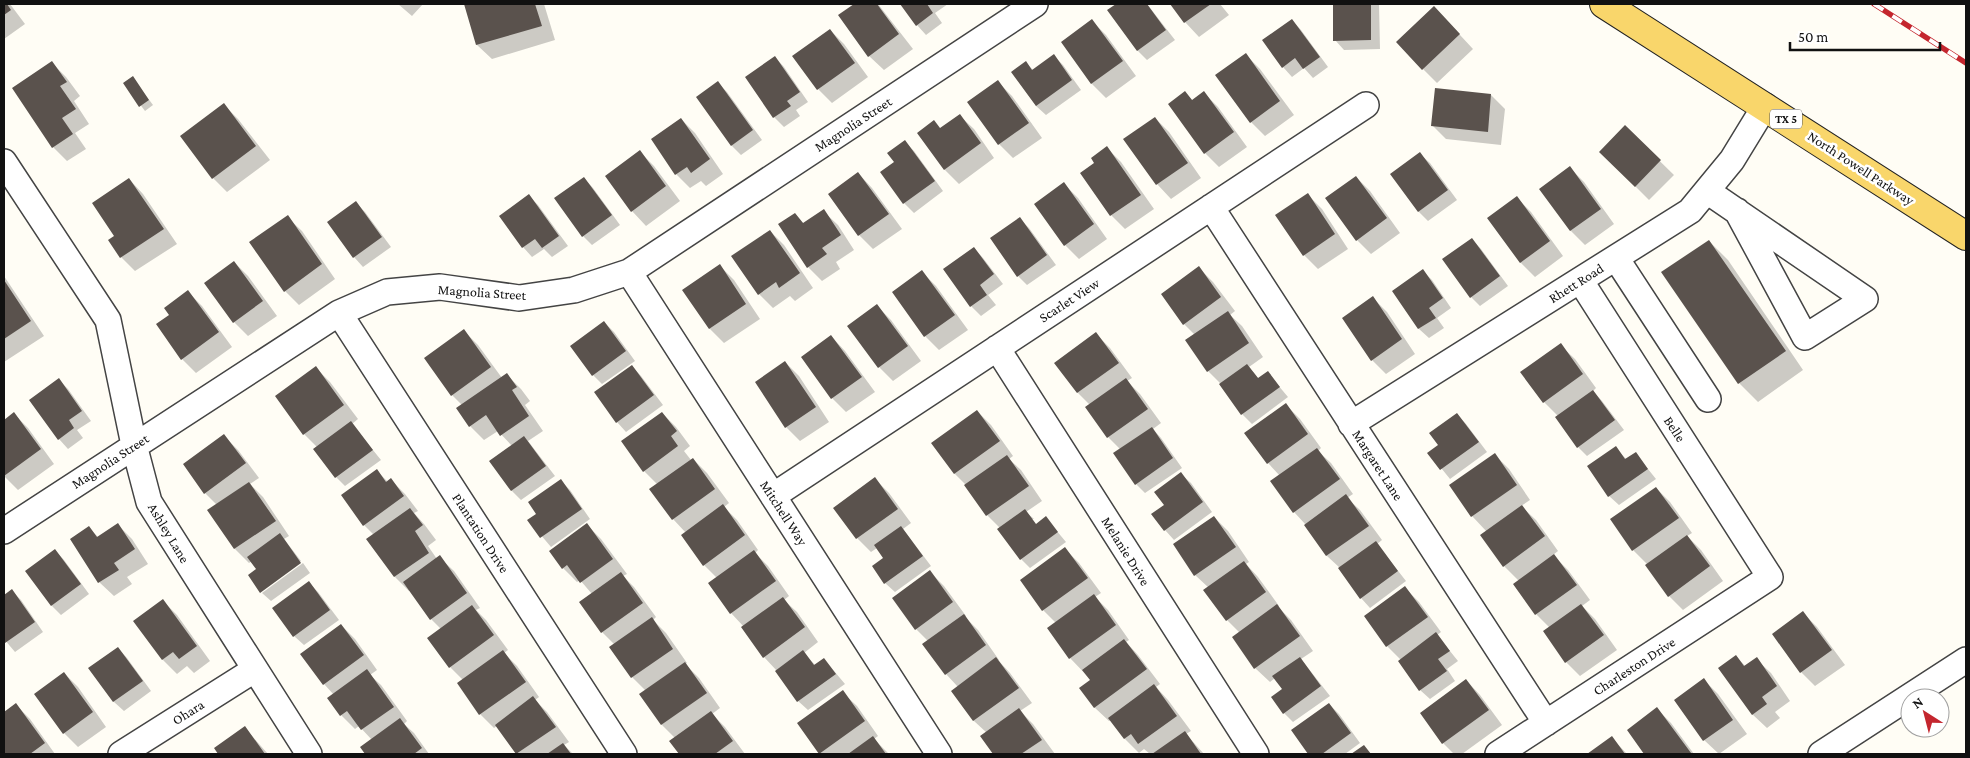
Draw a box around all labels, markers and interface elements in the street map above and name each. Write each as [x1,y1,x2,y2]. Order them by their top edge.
scale bar [1790,20,1940,52]
text: 50 m [1798,29,1828,45]
street label: Magnolia Street [811,93,895,155]
road number: TX 5 [1770,110,1802,128]
street label: North Powell Parkway [1805,128,1918,209]
street label: Rhett Road [1546,260,1607,306]
street label: Scarlet View [1036,274,1103,325]
street label: Magnolia Street [437,281,527,303]
street label: Belle [1661,413,1689,445]
street label: Margaret Lane [1349,427,1407,503]
street label: Magnolia Street [68,430,152,492]
street label: Mitchell Way [757,477,811,549]
street label: Plantation Drive [449,490,513,576]
street label: Ashley Lane [145,500,193,566]
street label: Melanie Drive [1098,514,1154,588]
street label: Charleston Drive [1590,634,1678,698]
north arrow [1900,688,1950,738]
text: N [1909,693,1926,712]
street label: Ohara [169,696,207,728]

